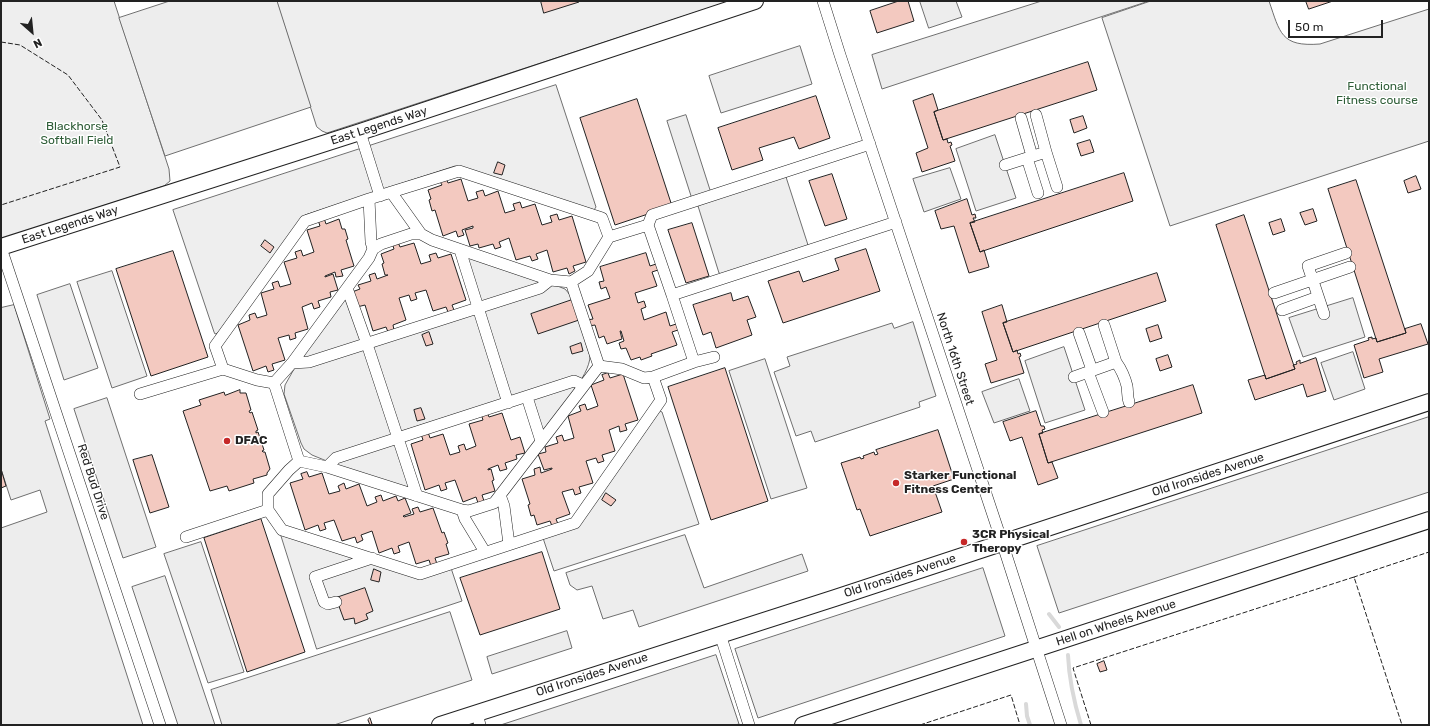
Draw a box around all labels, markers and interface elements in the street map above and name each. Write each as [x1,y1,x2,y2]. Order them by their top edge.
north arrow [12,12,52,52]
scale bar [1290,12,1385,38]
text: 50 m [1295,20,1323,34]
text: N [31,36,44,51]
park label: Functional Fitness course [1336,80,1418,108]
street label: East Legends Way [329,104,429,148]
park label: Blackhorse Softball Field [41,120,113,148]
street label: East Legends Way [20,203,120,247]
street label: North 16th Street [933,311,977,407]
place label: DFAC [235,434,267,448]
marker: DFAC [222,436,232,446]
street label: Red Bud Drive [74,442,112,522]
street label: Old Ironsides Avenue [1150,450,1266,500]
place label: Starker Functional Fitness Center [904,469,1016,497]
marker: Starker Functional Fitness Center [891,478,901,488]
place label: 3CR Physical Theropy [972,528,1049,556]
marker: 3CR Physical Theropy [959,537,969,547]
street label: Old Ironsides Avenue [842,551,958,601]
street label: Hell on Wheels Avenue [1054,597,1178,649]
street label: Old Ironsides Avenue [534,650,650,700]

